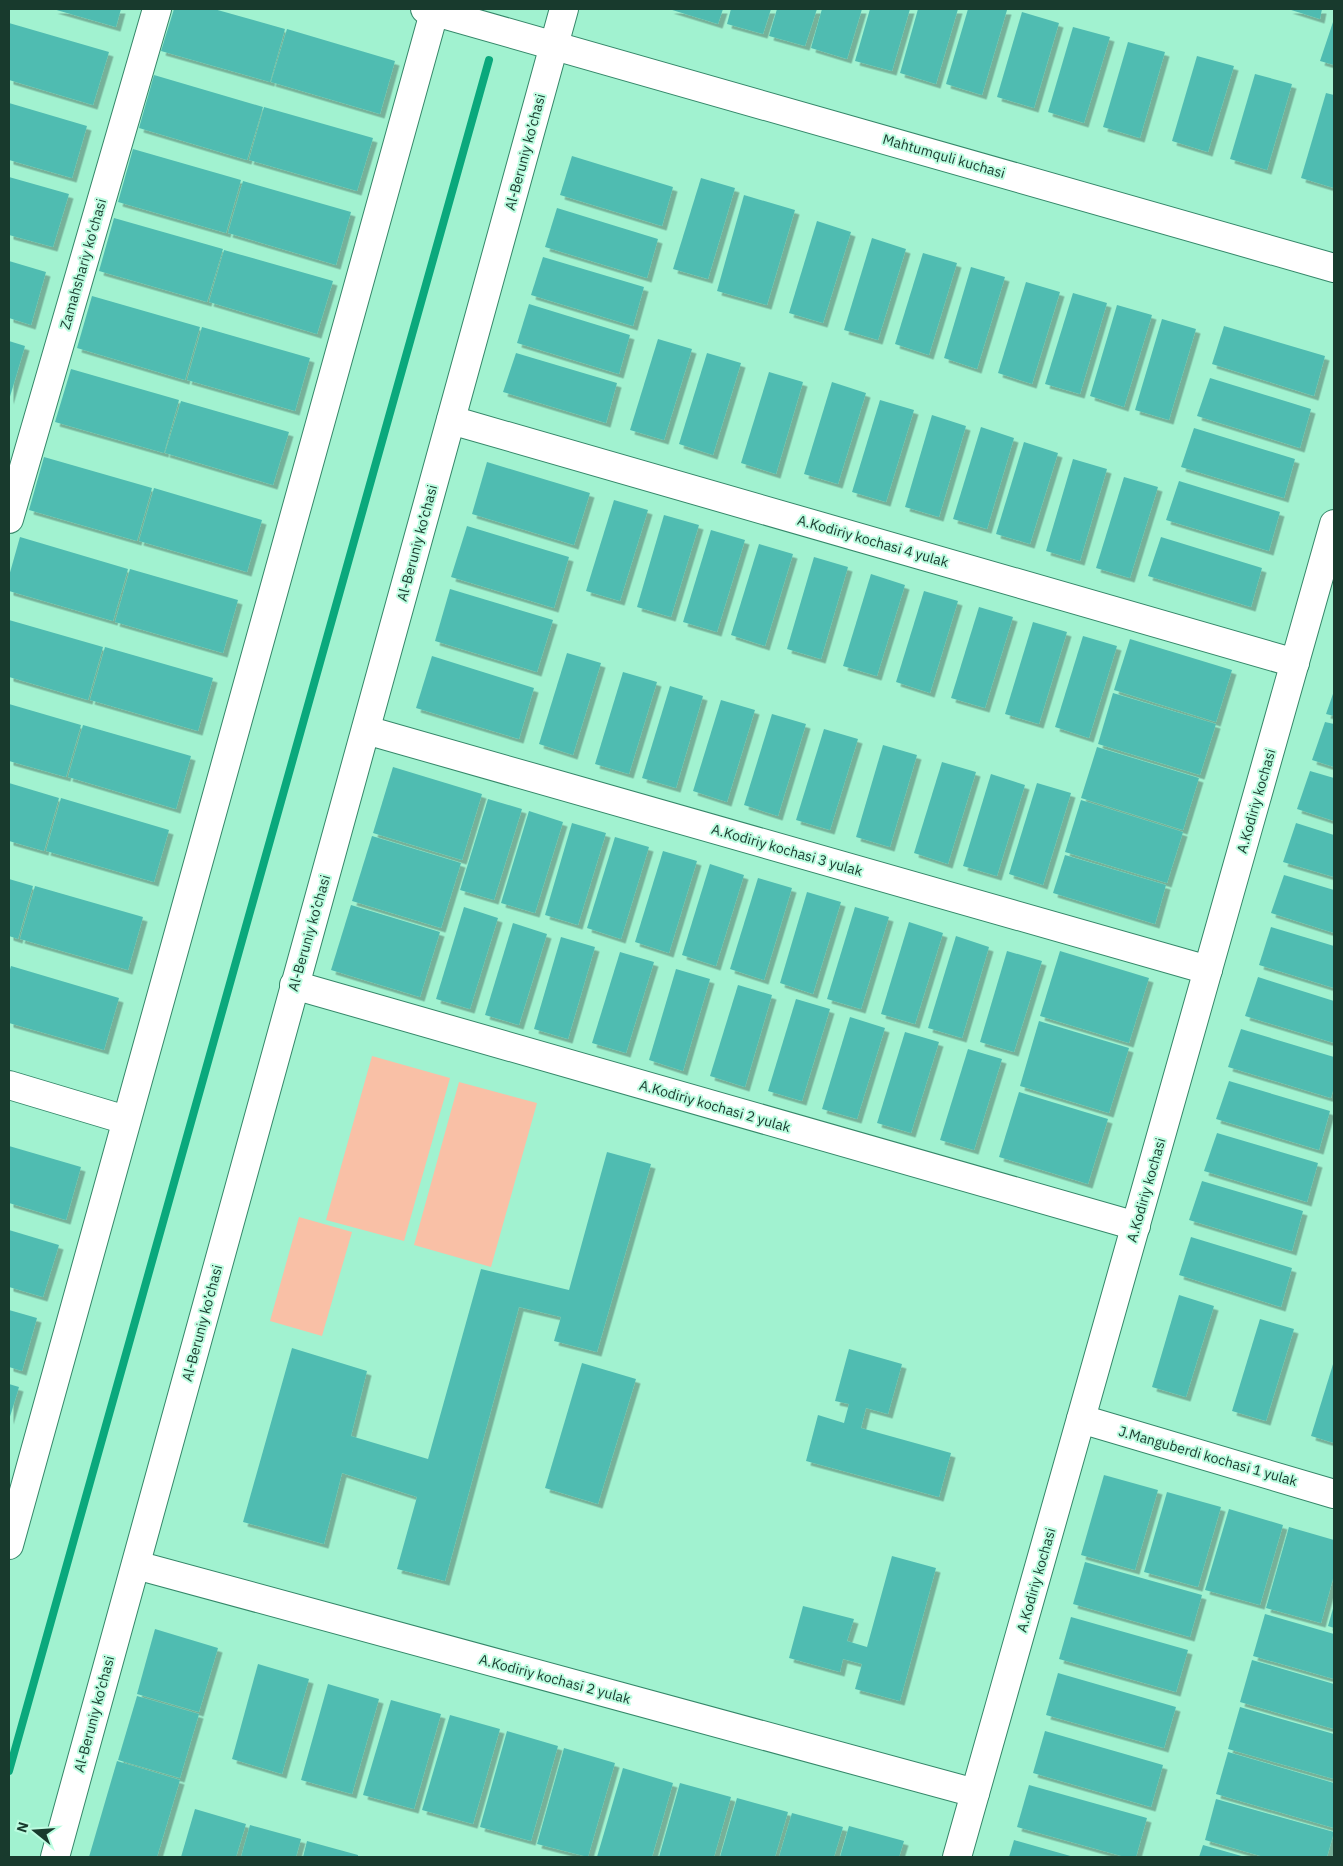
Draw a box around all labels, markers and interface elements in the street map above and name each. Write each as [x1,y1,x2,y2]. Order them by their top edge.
street label: Al-Beruniy ko’chasi [501,92,549,212]
street label: Mahtumquli kuchasi [881,130,1007,182]
street label: Zamahshariy ko'chasi [56,197,110,331]
street label: Al-Beruniy ko’chasi [393,483,441,603]
street label: A.Kodiriy kochasi 4 yulak [795,511,951,571]
street label: A.Kodiriy kochasi [1233,747,1279,855]
street label: A.Kodiriy kochasi 3 yulak [709,820,865,880]
street label: Al-Beruniy ko’chasi [284,873,334,993]
street label: A.Kodiriy kochasi 2 yulak [637,1076,793,1136]
street label: A.Kodiriy kochasi [1123,1136,1169,1244]
street label: Al-Beruniy ko’chasi [178,1263,226,1383]
street label: J.Manguberdi kochasi 1 yulak [1117,1422,1300,1490]
street label: A.Kodiriy kochasi [1013,1526,1059,1634]
street label: A.Kodiriy kochasi 2 yulak [477,1650,633,1708]
street label: Al-Beruniy ko’chasi [70,1654,118,1774]
north arrow [10,1806,60,1856]
text: N [12,1820,33,1835]

